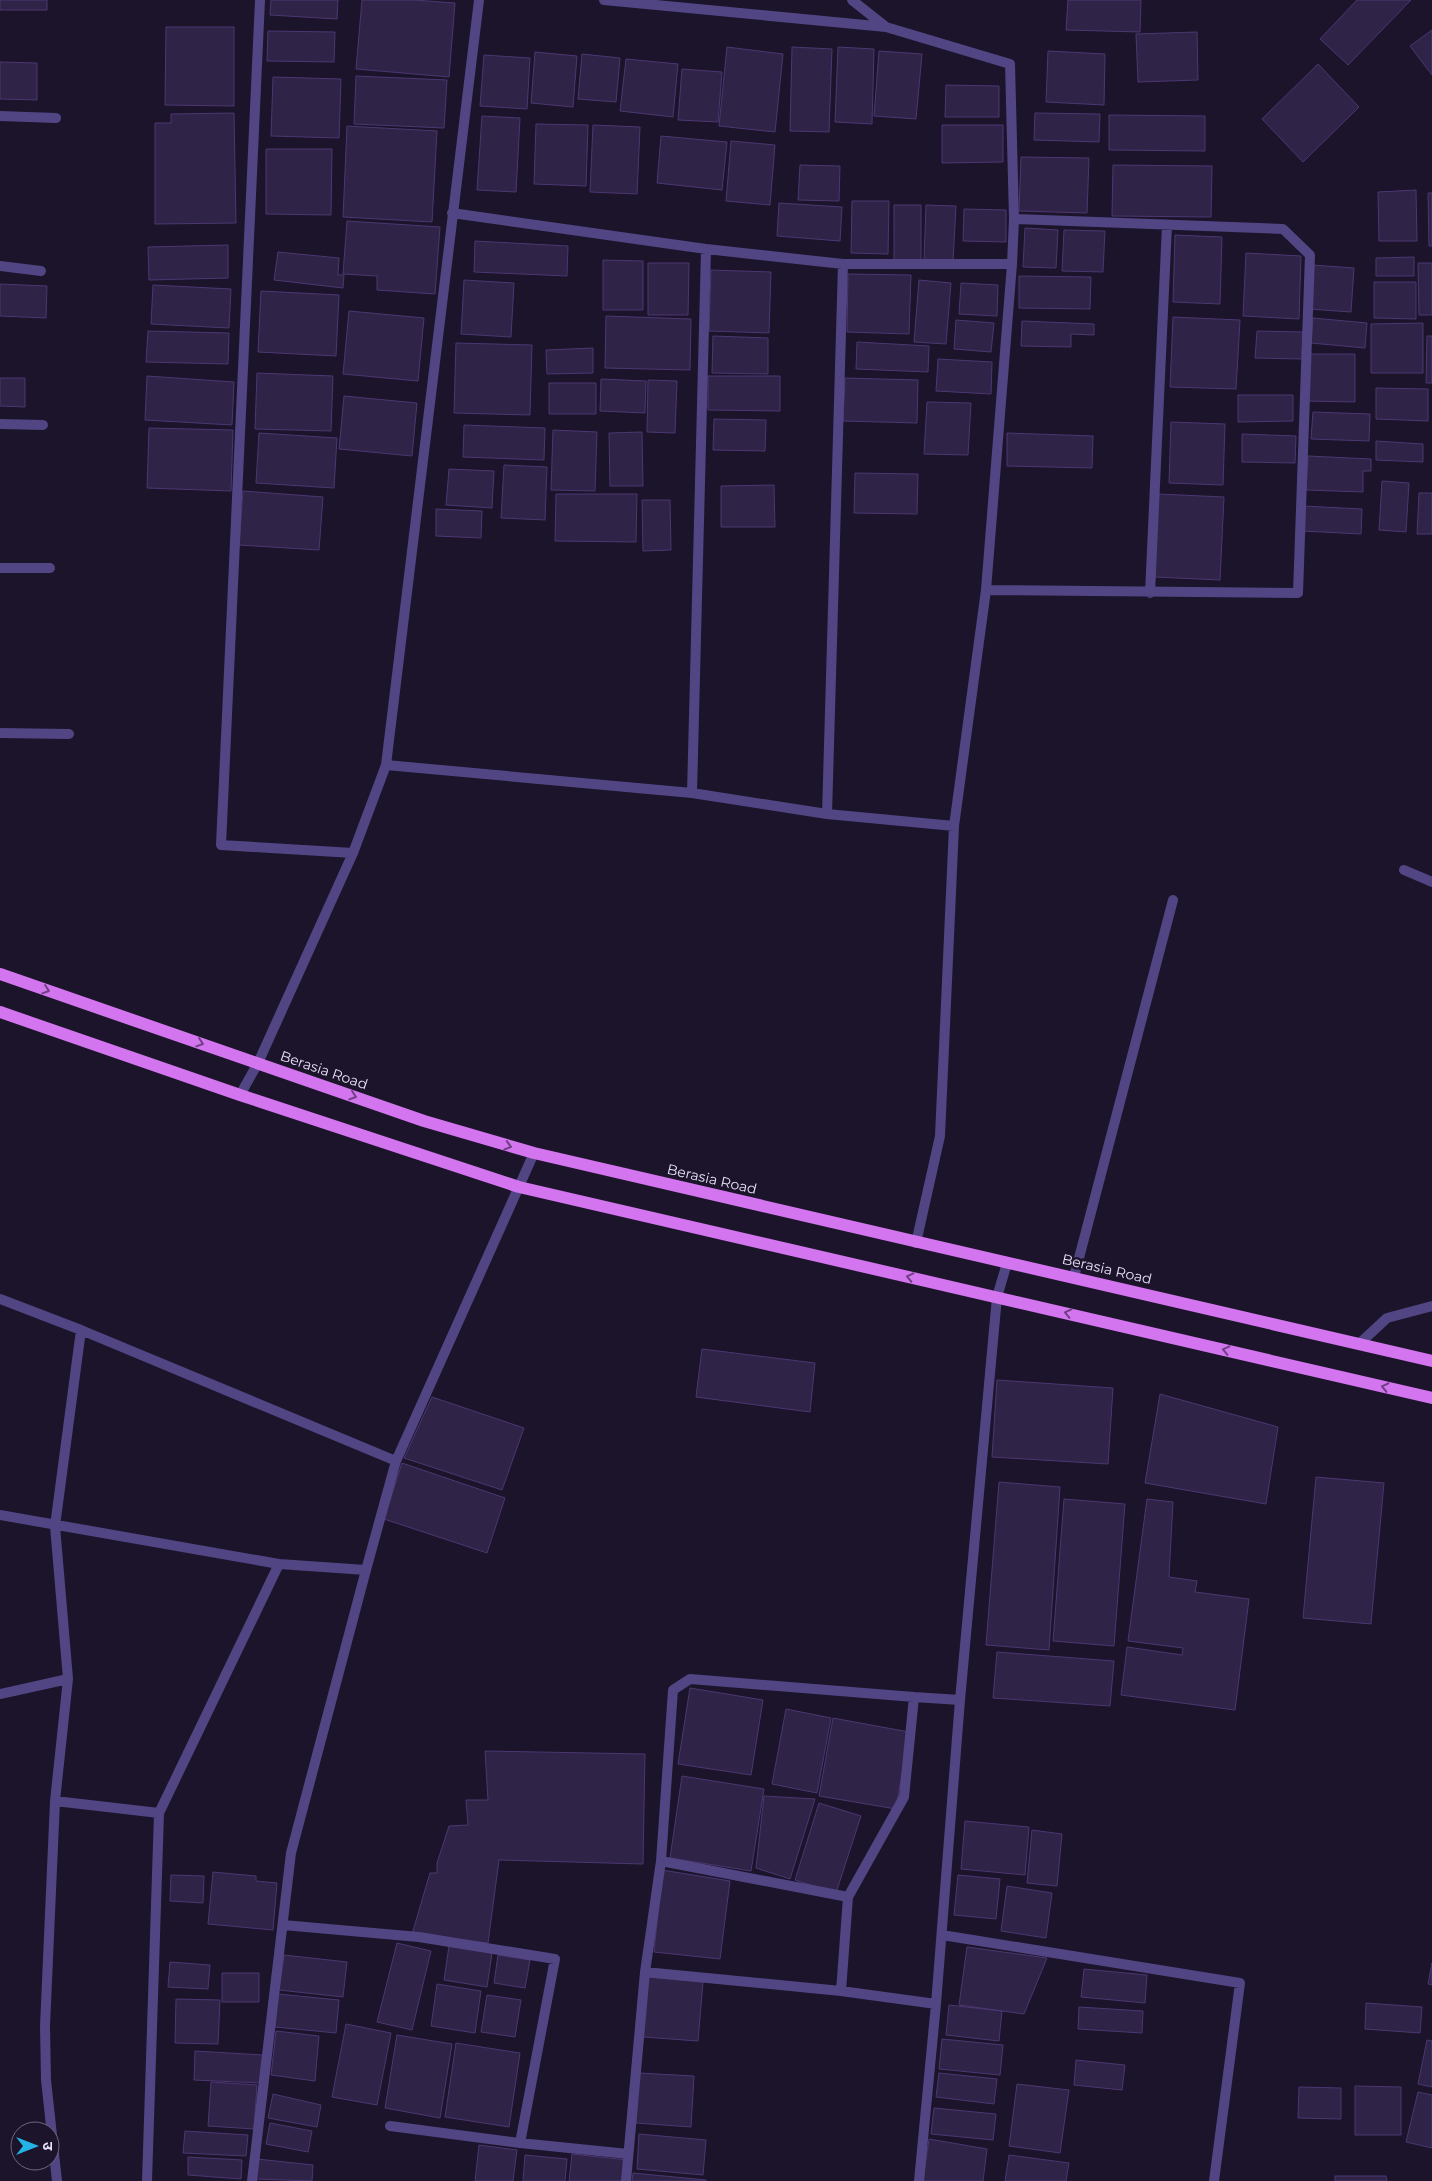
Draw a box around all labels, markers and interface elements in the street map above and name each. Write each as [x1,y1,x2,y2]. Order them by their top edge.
one-way arrow [41,984,50,994]
one-way arrow [195,1037,203,1047]
street label: Berasia Road [278,1047,370,1093]
one-way arrow [349,1090,357,1100]
one-way arrow [503,1140,512,1150]
street label: Berasia Road [665,1160,759,1198]
street label: Berasia Road [1060,1250,1154,1288]
one-way arrow [905,1272,914,1283]
one-way arrow [1063,1308,1072,1319]
one-way arrow [1222,1345,1231,1356]
one-way arrow [1380,1382,1389,1393]
north arrow [10,2121,60,2171]
text: उ [39,2142,57,2151]

